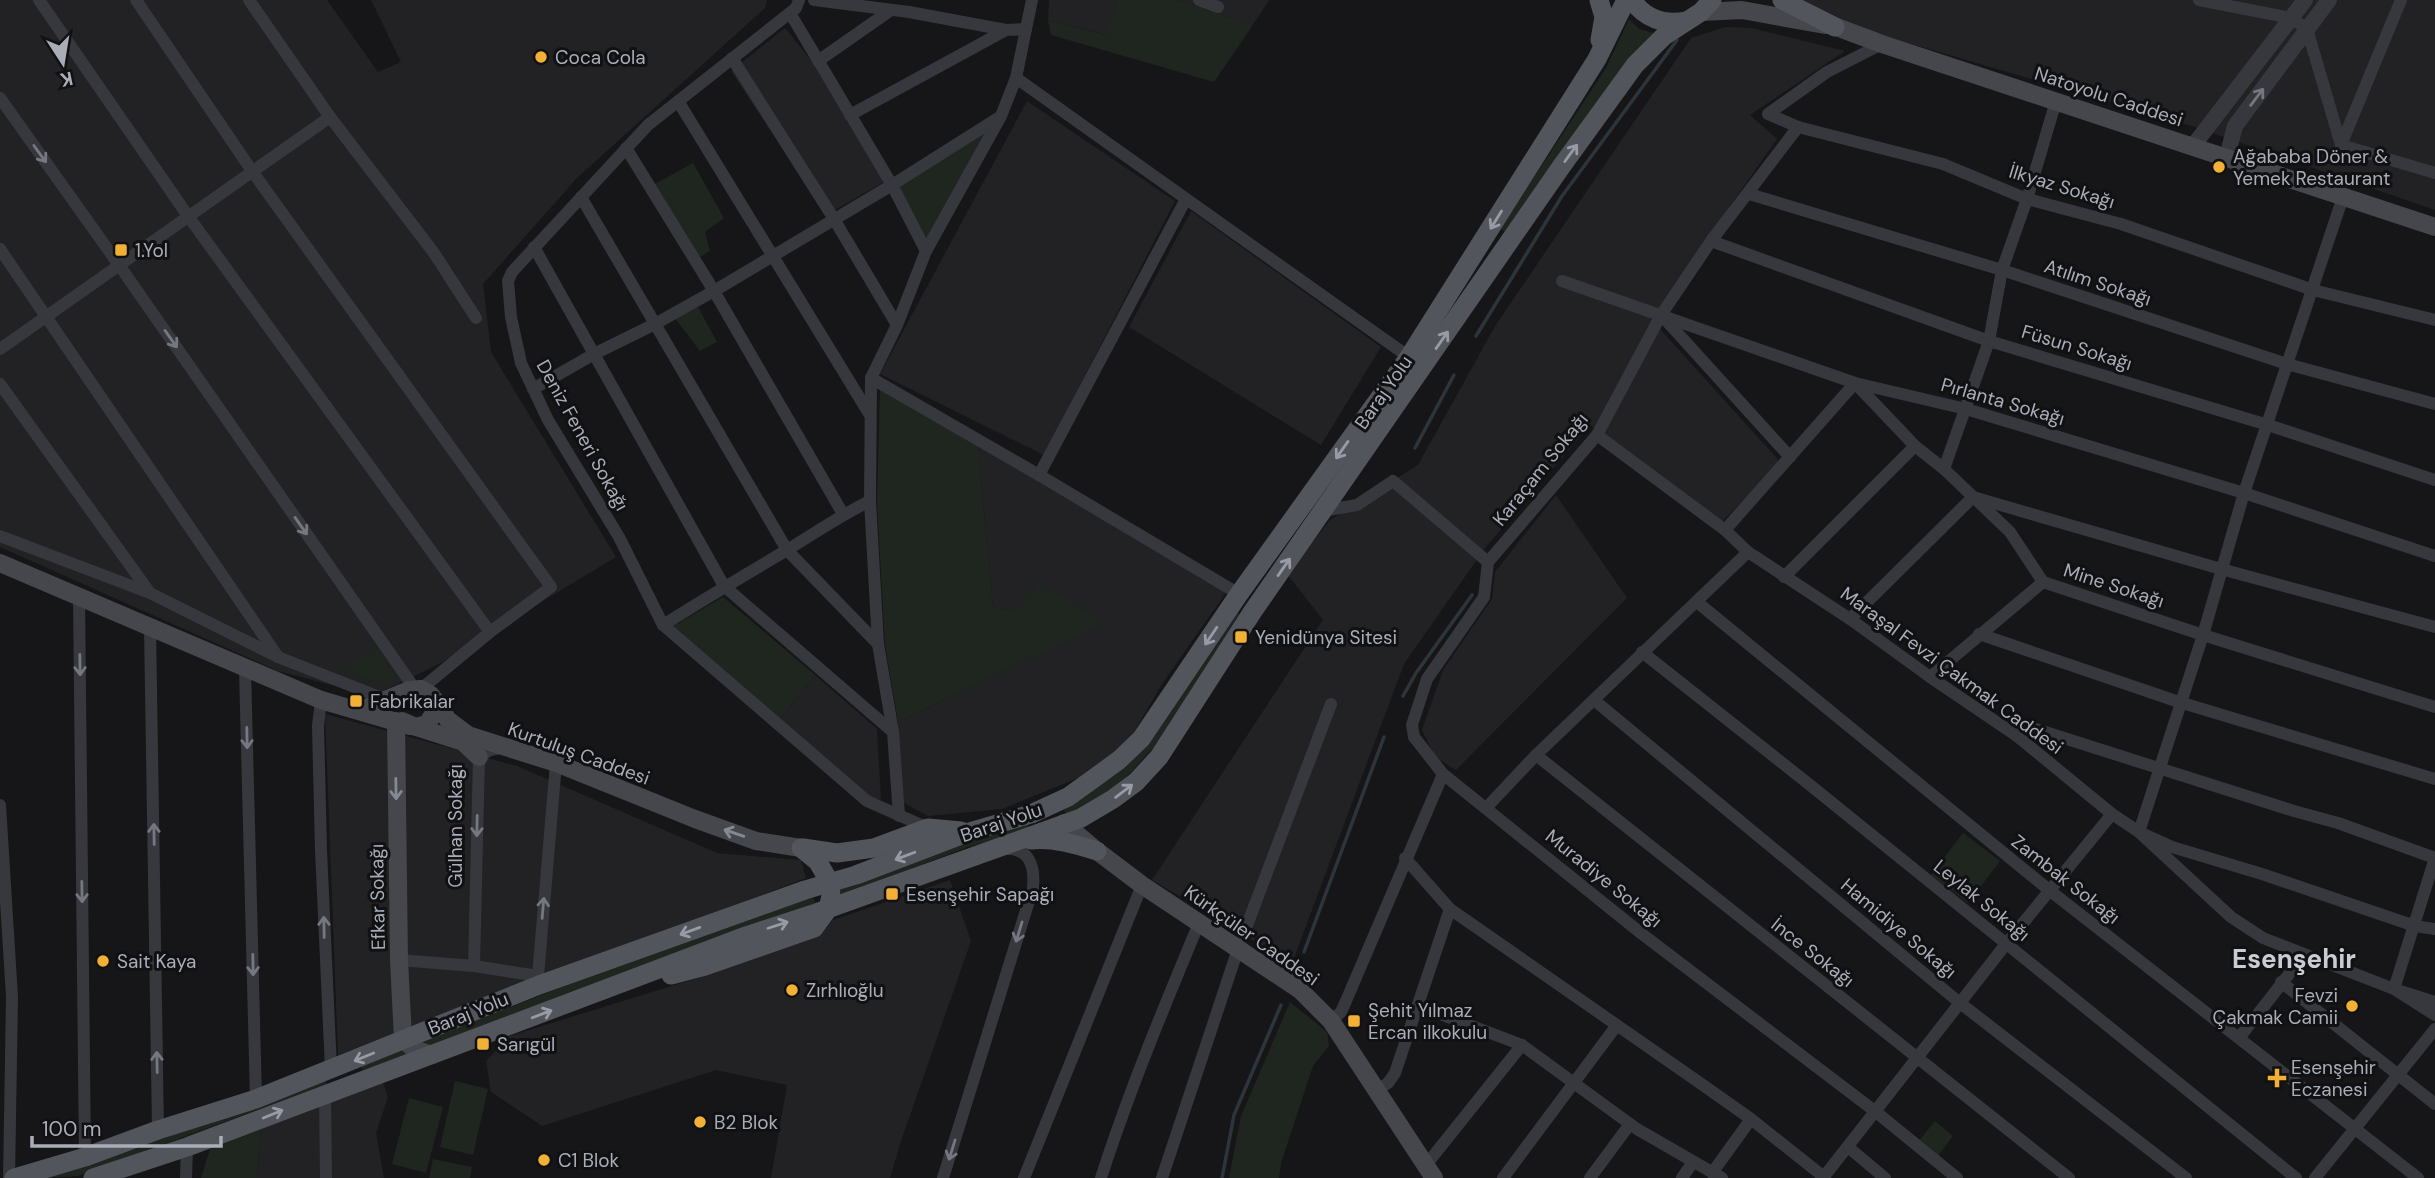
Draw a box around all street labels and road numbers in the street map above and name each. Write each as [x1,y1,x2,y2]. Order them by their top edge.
street label: Natoyolu Caddesi [2031,61,2186,132]
street label: İlkyaz Sokağı [2006,159,2118,214]
street label: Atılım Sokağı [2041,253,2154,312]
street label: Füsun Sokağı [2018,319,2135,376]
street label: Baraj Yolu [1349,350,1418,434]
street label: Deniz Feneri Sokağı [531,355,634,515]
street label: Pırlanta Sokağı [1938,372,2068,431]
street label: Karaçam Sokağı [1487,408,1594,531]
street label: Mine Sokağı [2060,557,2167,613]
street label: Maraşal Fevzi Çakmak Caddesi [1835,581,2068,760]
street label: Kurtuluş Caddesi [504,716,653,791]
street label: Gülhan Sokağı [443,764,468,888]
street label: Baraj Yolu [957,797,1045,848]
street label: Muradiye Sokağı [1540,824,1667,933]
street label: Zambak Sokağı [2006,829,2125,930]
street label: Efkar Sokağı [364,844,391,950]
street label: Leylak Sokağı [1928,854,2035,947]
street label: Hamidiye Sokağı [1836,873,1962,984]
street label: Kürkçüler Caddesi [1179,880,1324,991]
street label: İnce Sokağı [1766,912,1859,993]
street label: Baraj Yolu [424,986,512,1041]

